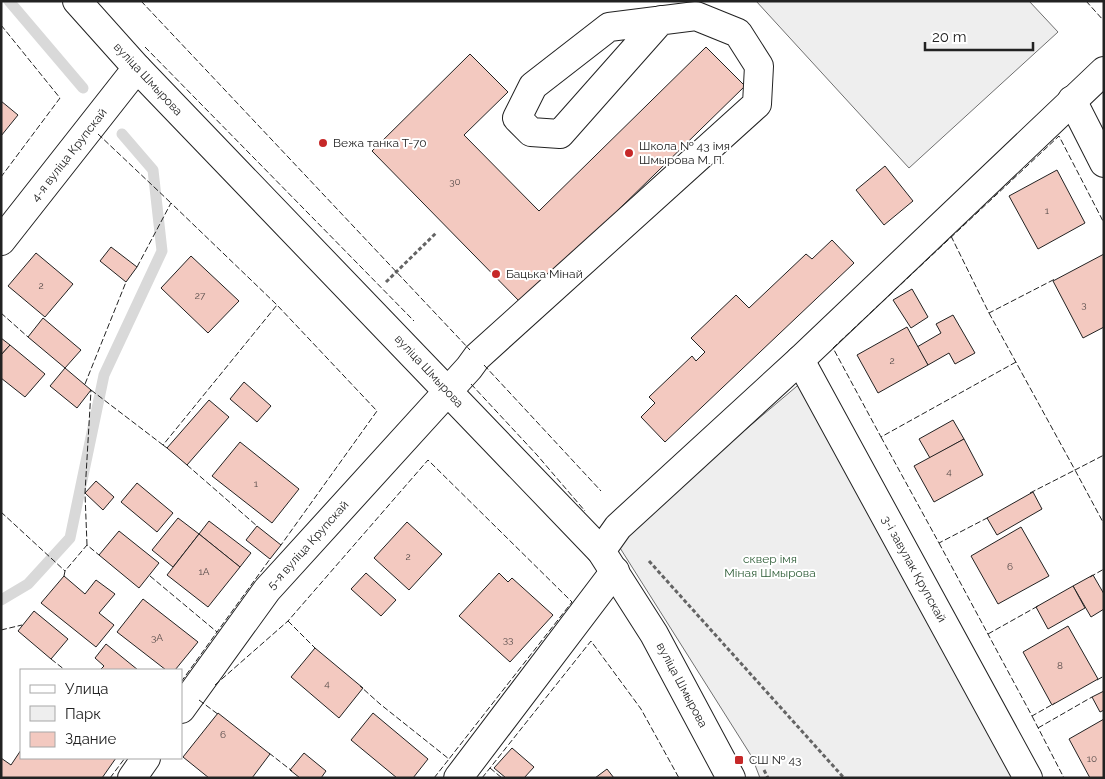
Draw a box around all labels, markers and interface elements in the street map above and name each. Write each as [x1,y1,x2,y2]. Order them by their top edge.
scale bar [925,20,1032,52]
text: 20 m [932,28,967,46]
street label: вуліца Шмырова [111,40,185,118]
street label: 4-я вуліца Крупскай [28,106,110,204]
place label: Вежа танка Т-70 [333,136,427,150]
marker: Вежа танка Т-70 [317,137,329,149]
place label: Школа № 43 імя Шмырова М. П. [639,139,730,167]
marker: Школа № 43 імя Шмырова М. П. [623,147,635,159]
house number: 30 [449,176,461,187]
house number: 1 [1045,205,1050,216]
place label: Бацька Мінай [506,267,583,281]
marker: Бацька Мінай [490,268,502,280]
house number: 2 [38,280,44,291]
house number: 27 [195,290,206,301]
house number: 3 [1081,299,1087,310]
street label: вуліца Шмырова [392,332,466,410]
house number: 2 [889,355,895,366]
house number: 4 [946,466,952,477]
house number: 1 [254,478,259,489]
street label: 5-я вуліца Крупскай [265,498,351,592]
street label: 3-і завулак Крупскай [879,513,949,625]
house number: 2 [405,551,411,562]
park label: сквер імя Міная Шмырова [724,552,816,580]
house number: 6 [1007,561,1013,572]
house number: 1А [198,566,210,577]
house number: 3А [151,632,163,643]
house number: 33 [503,634,513,645]
street label: вуліца Шмырова [654,640,710,730]
house number: 8 [1057,660,1063,671]
legend [20,669,182,759]
house number: 4 [324,678,330,689]
text: Улица [65,680,109,698]
text: Парк [65,705,101,723]
house number: 6 [220,729,226,740]
text: Здание [65,730,117,748]
place label: СШ № 43 [749,753,801,767]
house number: 10 [1087,753,1097,764]
marker: СШ № 43 [733,754,745,766]

